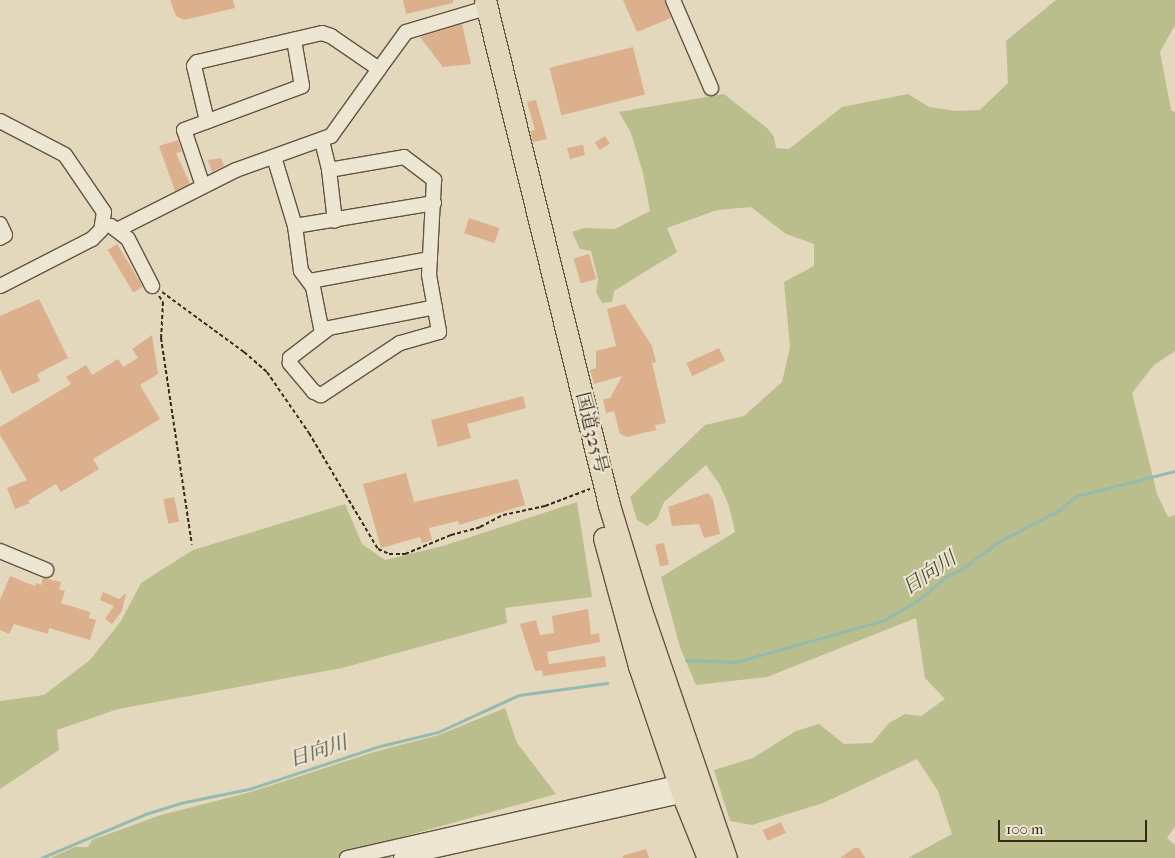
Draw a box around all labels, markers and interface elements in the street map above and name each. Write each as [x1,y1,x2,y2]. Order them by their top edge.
street label: 国道325号 [570,390,612,476]
water label: 日向川 [897,546,961,600]
water label: 日向川 [286,730,350,772]
scale bar [1000,810,1149,842]
text: 100 m [1006,820,1044,838]

